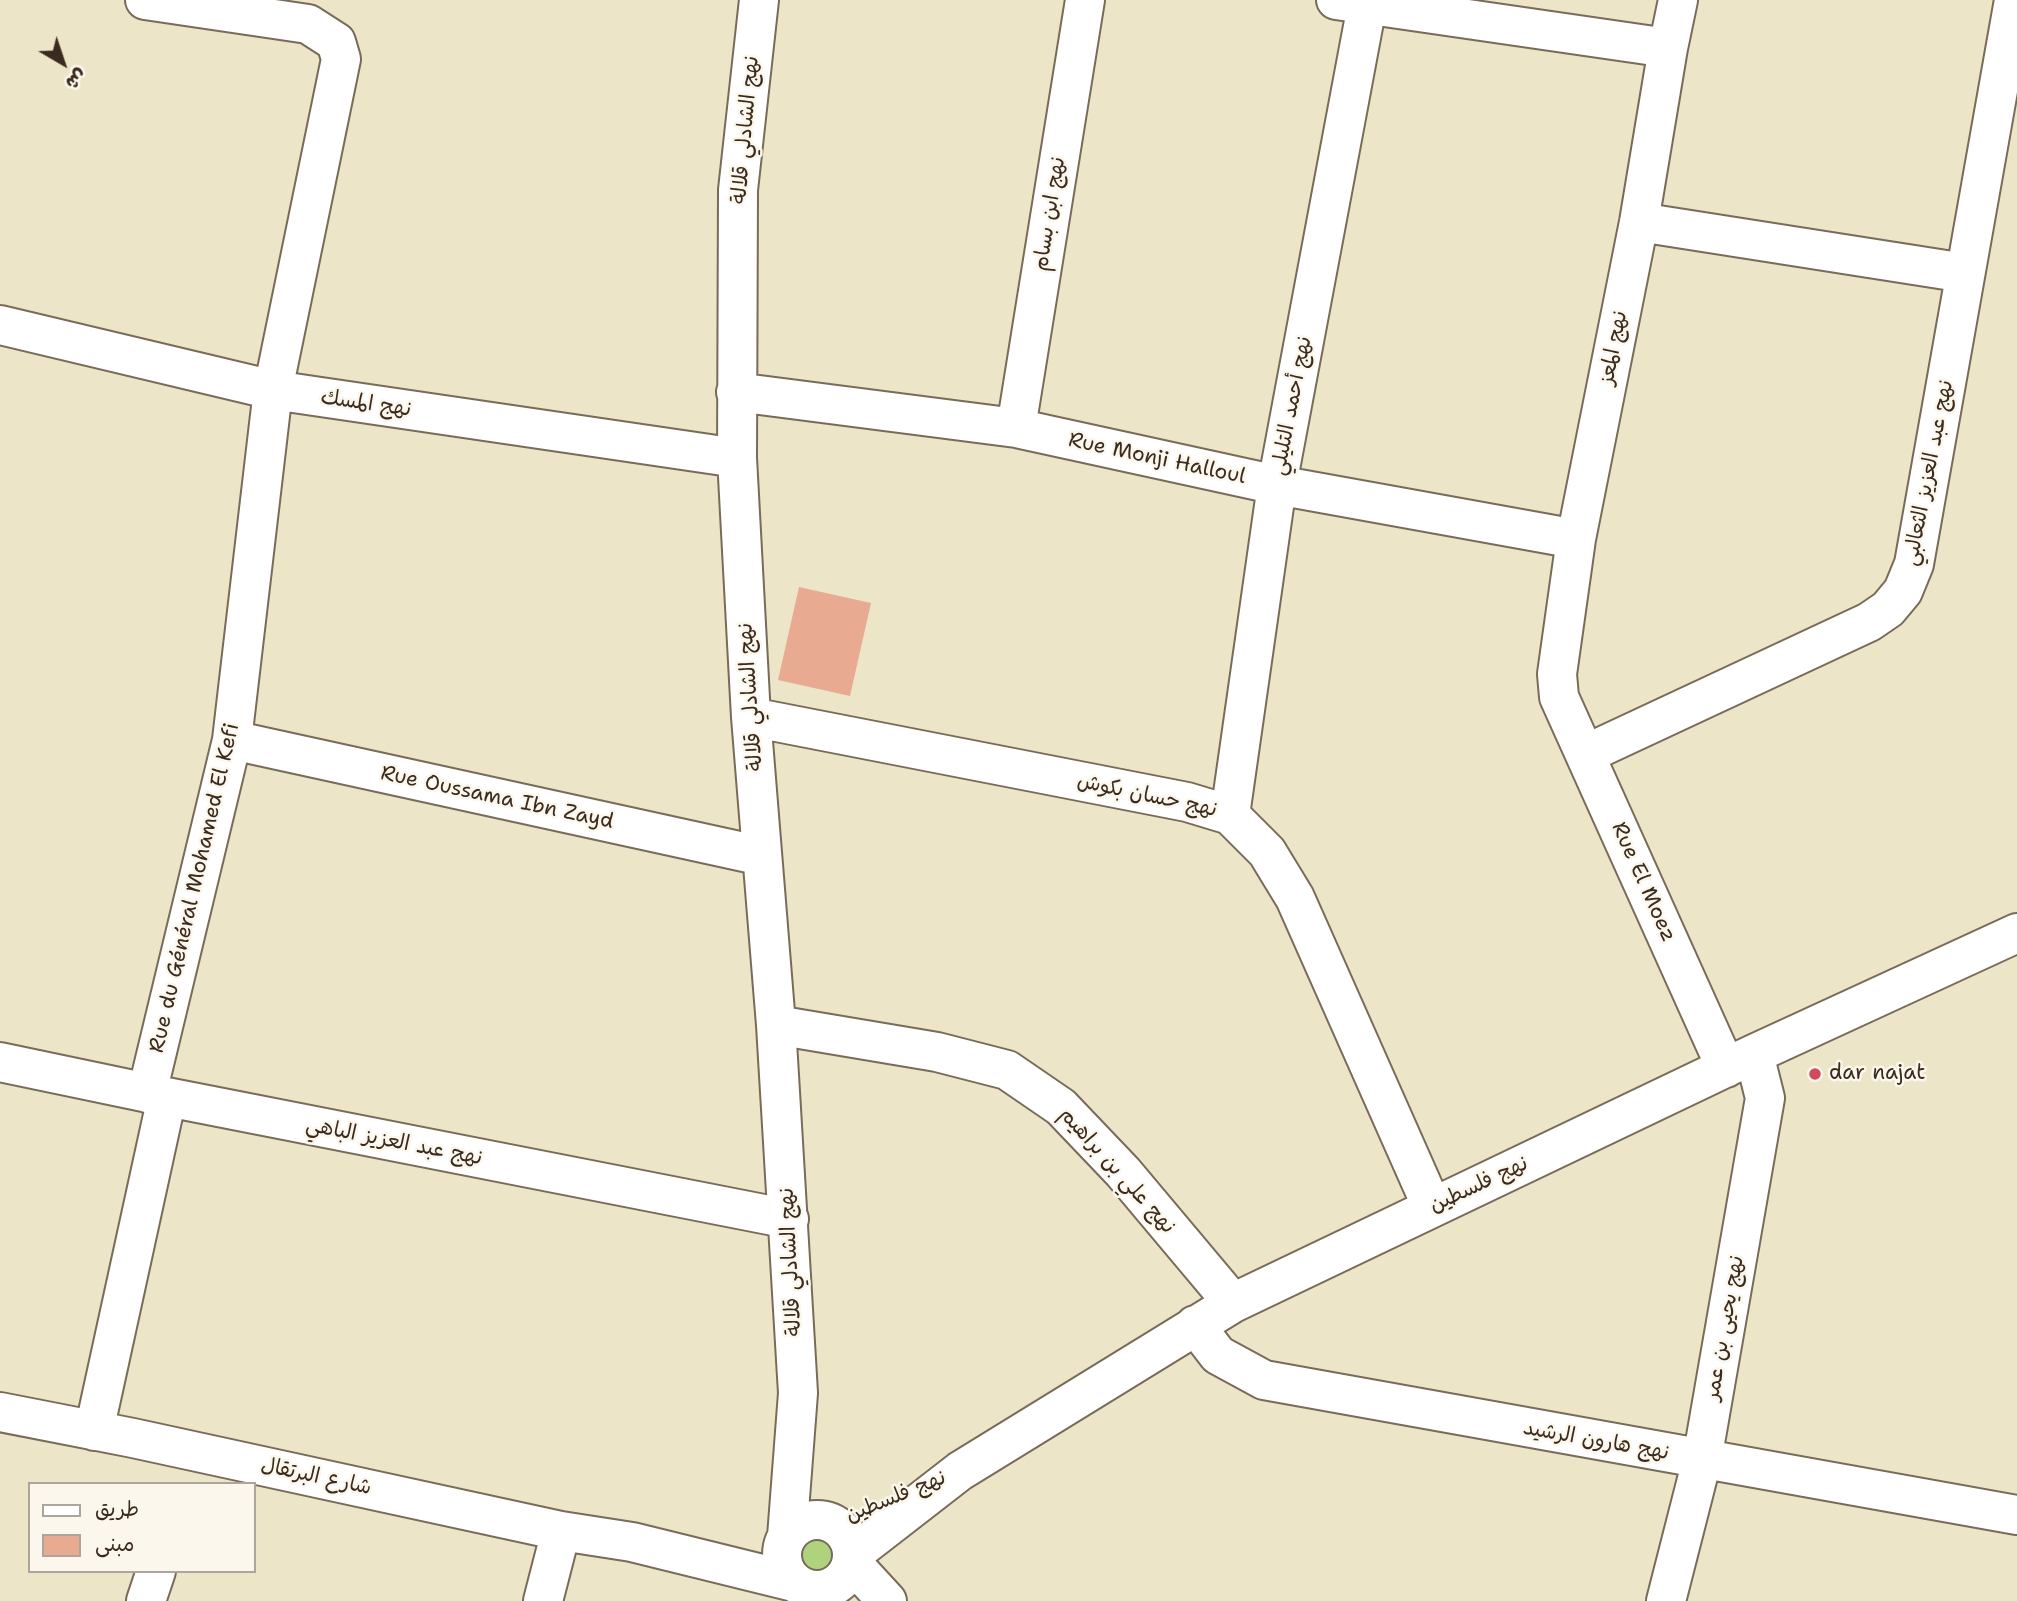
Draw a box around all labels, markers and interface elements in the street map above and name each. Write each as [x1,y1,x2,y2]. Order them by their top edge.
north arrow [28,28,98,98]
street label: نهج الشادلي قلالة [727,55,765,205]
text: ش [61,63,93,96]
street label: نهج ابن بسام [1029,155,1071,273]
street label: نهج المعز [1594,309,1634,387]
street label: نهج أحمد التليلي [1266,334,1318,478]
street label: نهج عبد العزيز الثعالبي [1899,378,1959,568]
street label: نهج المسك [319,385,413,423]
street label: Rue Monji Halloul [1066,428,1248,490]
street label: نهج الشادلي قلالة [733,622,769,772]
street label: Rue du Général Mohamed El Kefi [145,721,245,1055]
street label: Rue Oussama Ibn Zayd [378,761,616,835]
street label: نهج حسان بكوش [1075,769,1219,823]
street label: Rue El Moez [1605,818,1681,946]
place label: dar najat [1829,1061,1925,1087]
marker: dar najat [1807,1066,1823,1082]
street label: نهج علي بن براهيم [1054,1103,1180,1239]
street label: نهج عبد العزيز الباهي [304,1113,484,1171]
street label: نهج فلسطين [1426,1151,1532,1219]
street label: نهج الشادلي قلالة [775,1187,807,1337]
street label: نهج يحيى بن عمر [1700,1254,1750,1402]
street label: نهج هارون الرشيد [1521,1416,1671,1466]
street label: شارع البرتقال [258,1453,374,1501]
street label: نهج فلسطين [842,1465,950,1529]
legend [28,1482,256,1573]
text: طريق [95,1495,139,1523]
text: مبنى [95,1530,134,1558]

